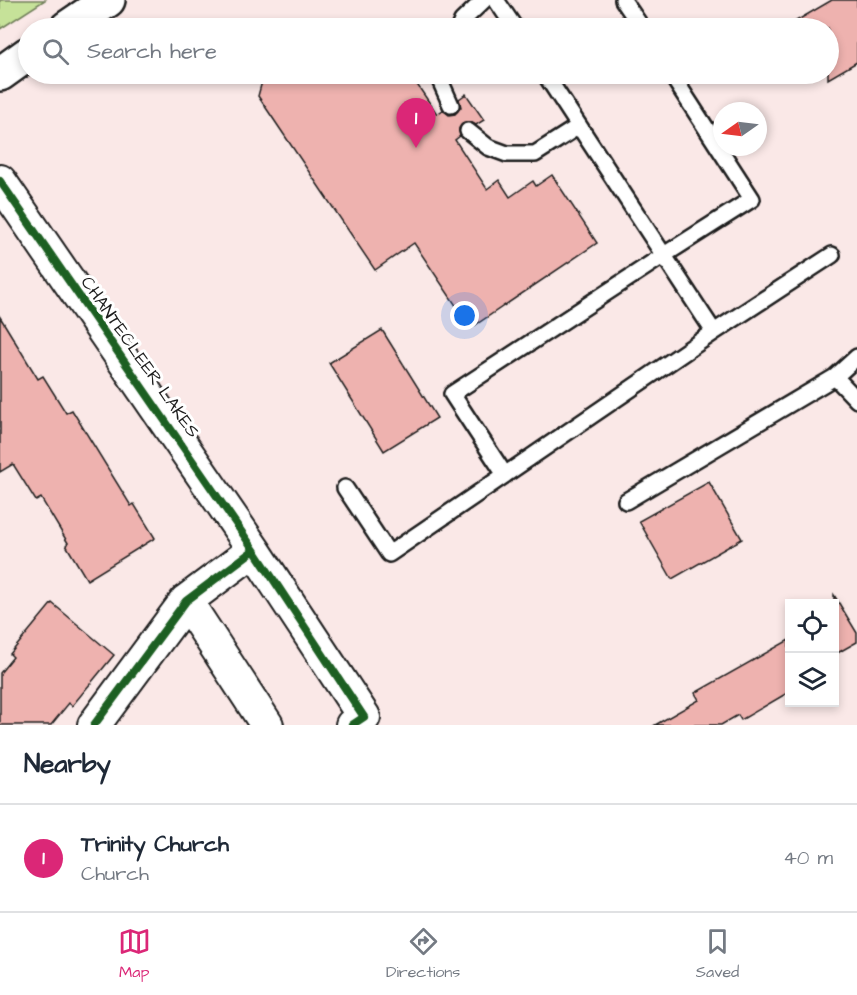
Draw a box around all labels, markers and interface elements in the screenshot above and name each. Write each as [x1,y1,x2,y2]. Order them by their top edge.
search box [18,18,839,84]
icon: search [39,35,72,68]
text: Search here [87,36,217,67]
pin: 1 [396,98,436,148]
north arrow [713,102,767,156]
street label: CHANTECLEER LAKES [75,271,205,443]
your location [450,301,479,330]
map controls [785,599,839,707]
button: locate [785,599,839,653]
button: layers [785,653,839,707]
text: Nearby [24,746,111,782]
text: Trinity Church [81,829,229,860]
text: 1 [42,844,45,872]
text: 40 m [783,844,833,872]
text: Church [81,860,149,888]
tab: Map [118,925,151,983]
tab: Directions [386,925,460,983]
tab: Saved [696,925,739,983]

